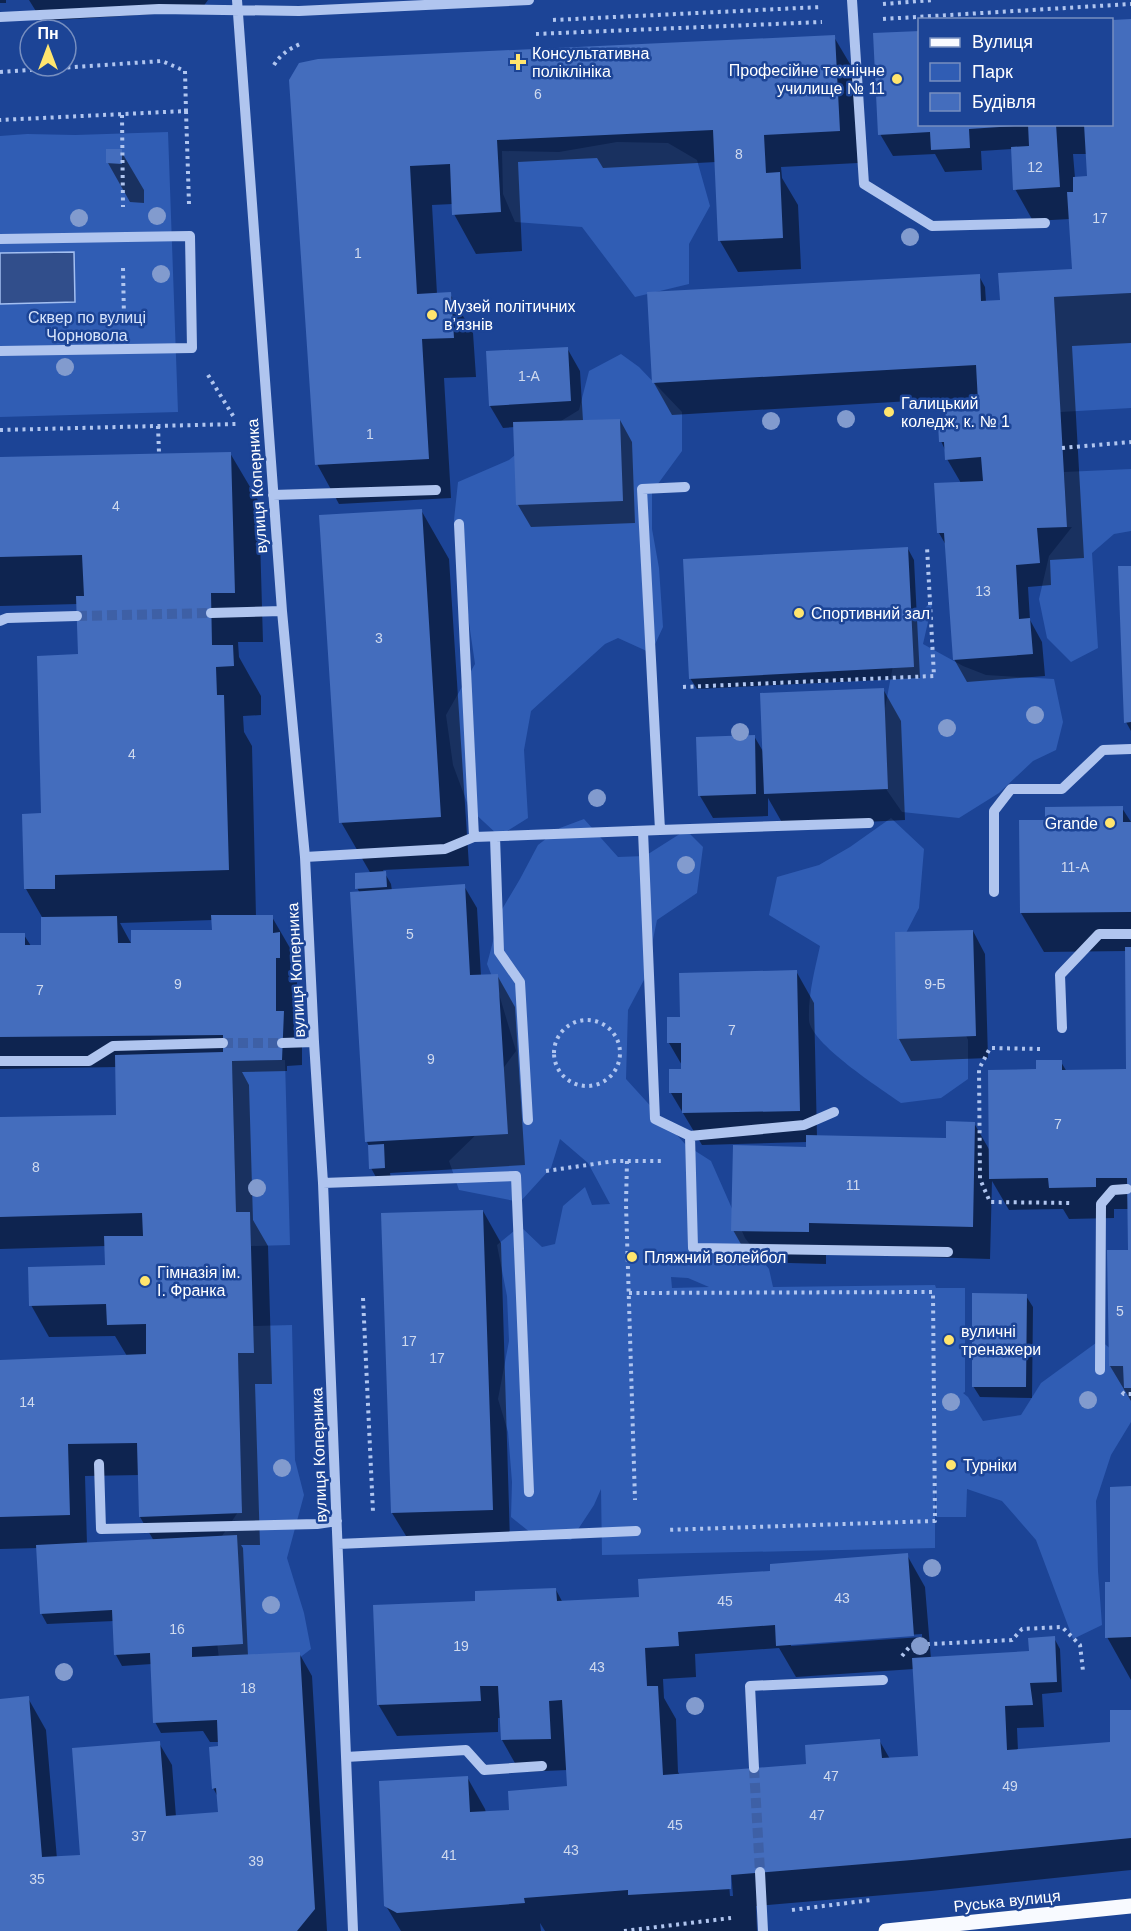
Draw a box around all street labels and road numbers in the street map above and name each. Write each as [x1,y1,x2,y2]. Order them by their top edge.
street label: вулиця Коперника [244,418,270,554]
street label: вулиця Коперника [284,902,308,1038]
street label: вулиця Коперника [308,1387,330,1523]
street label: Руська вулиця [953,1887,1061,1915]

